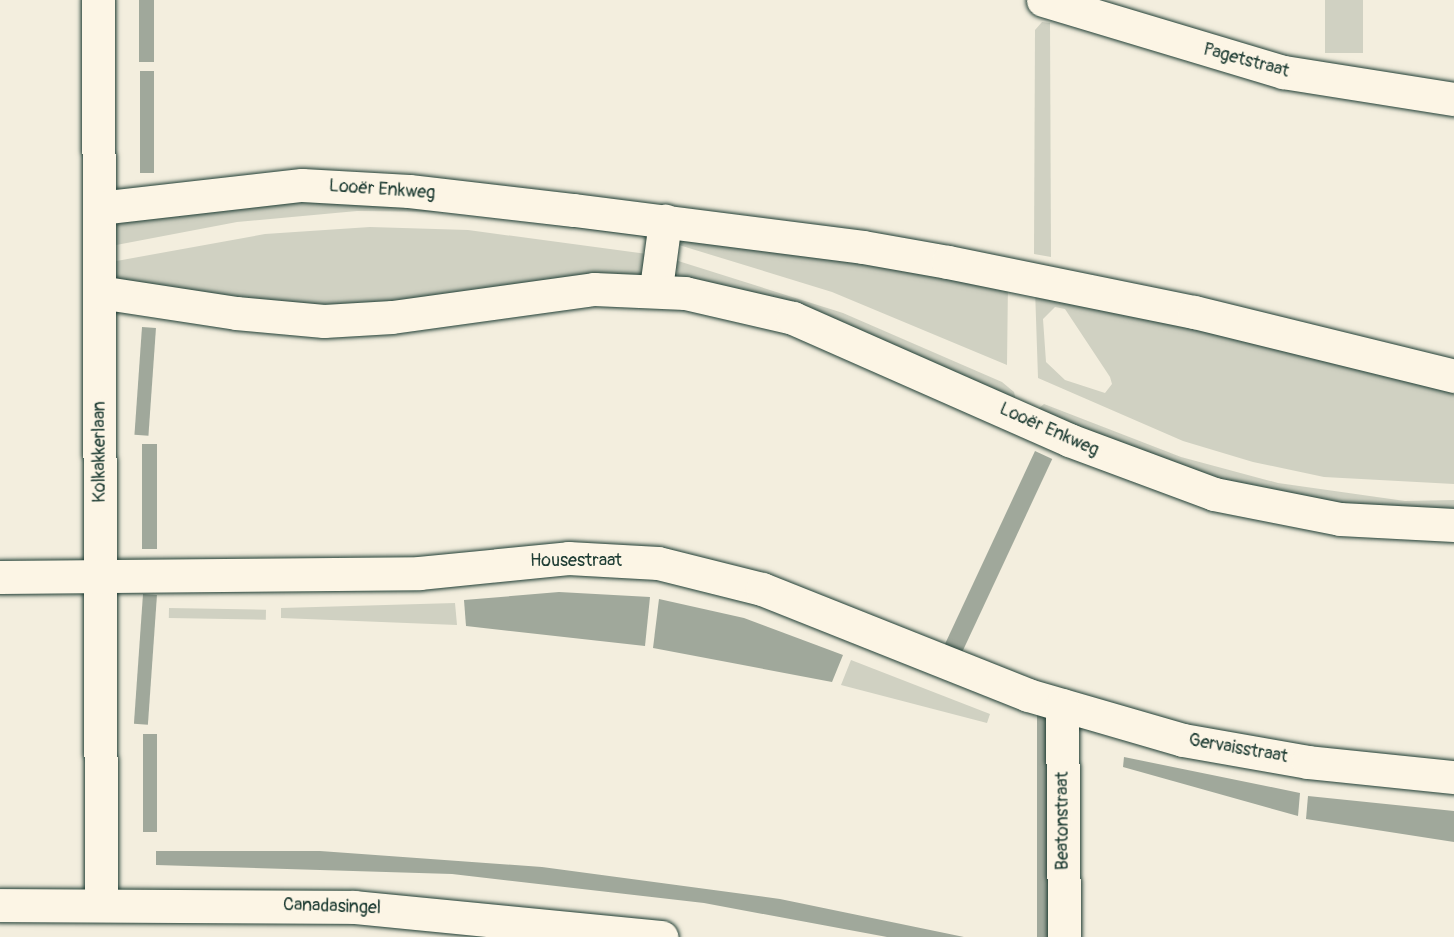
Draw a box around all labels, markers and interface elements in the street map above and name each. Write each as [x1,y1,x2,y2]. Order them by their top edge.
street label: Pagetstraat [1201,39,1291,83]
street label: Looër Enkweg [328,176,436,204]
street label: Looër Enkweg [996,398,1102,462]
street label: Kolkakkerlaan [89,401,111,503]
street label: Housestraat [530,550,622,572]
street label: Gervaisstraat [1187,730,1289,768]
street label: Beatonstraat [1052,772,1074,870]
street label: Canadasingel [283,894,381,920]

